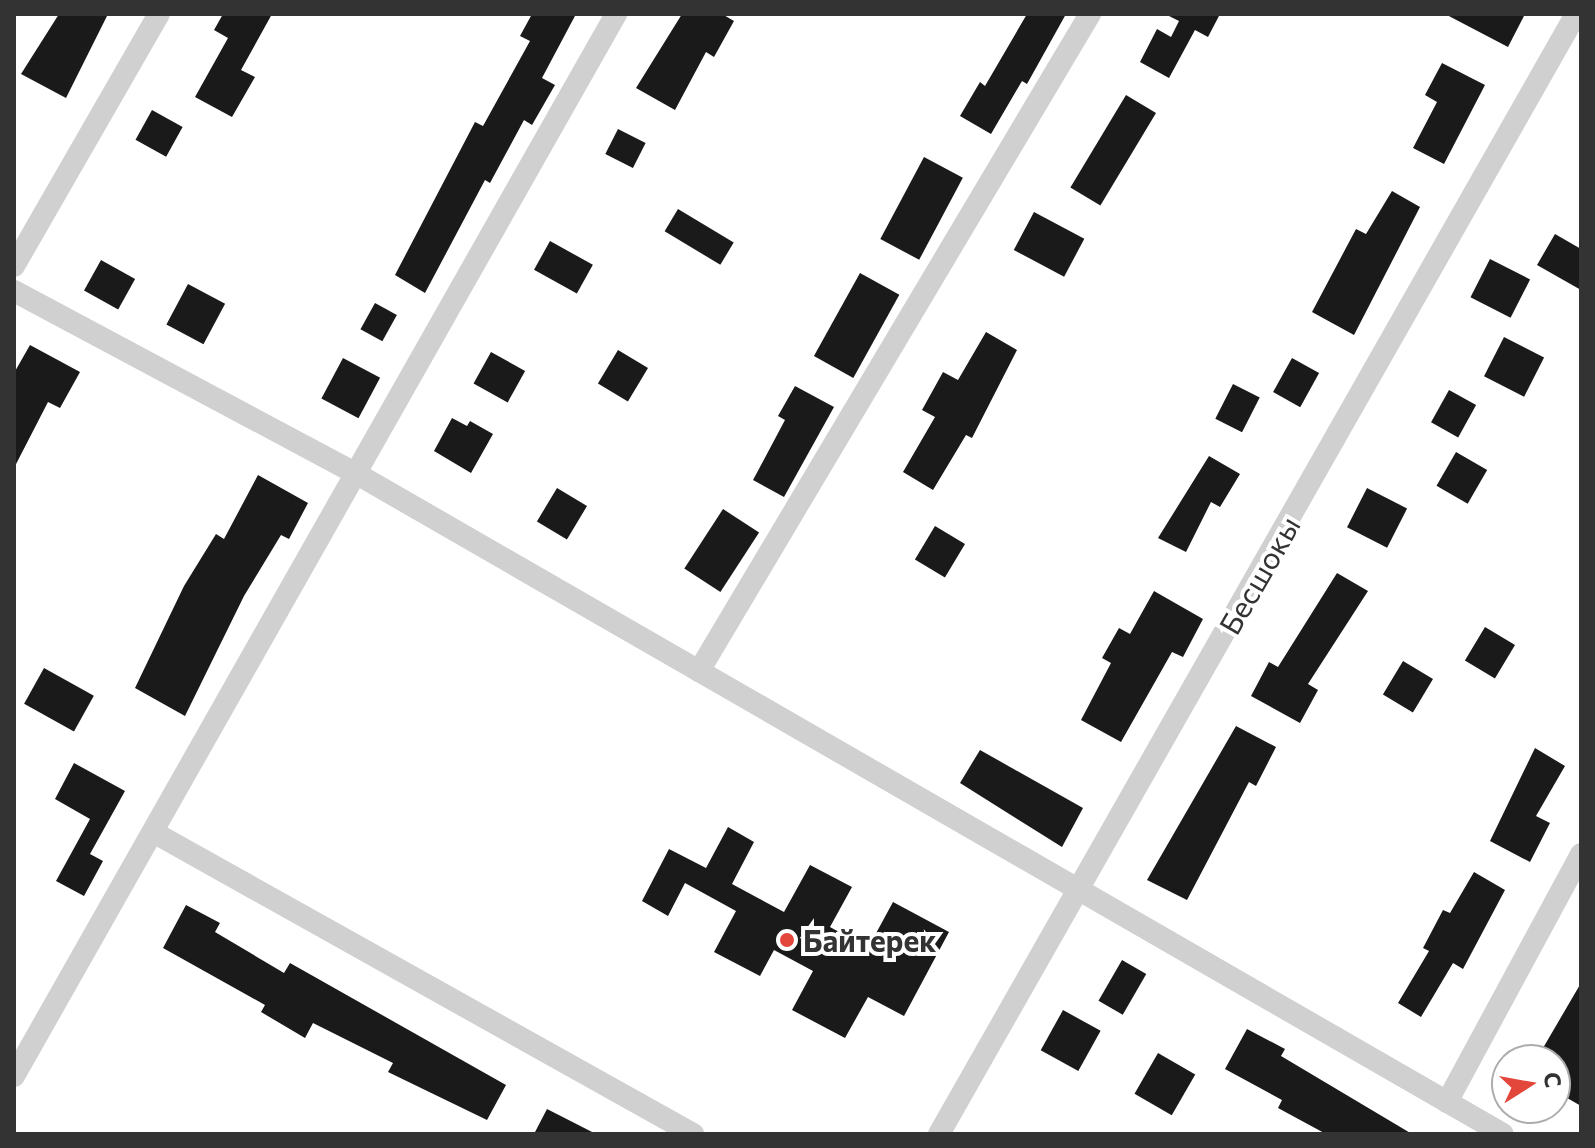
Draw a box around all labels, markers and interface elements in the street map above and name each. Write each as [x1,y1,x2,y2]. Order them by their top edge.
street label: Бесшокы [1211,510,1307,640]
place label: Байтерек [803,922,936,958]
marker: Байтерек [778,931,796,949]
north arrow [1491,1044,1571,1124]
text: С [1538,1070,1568,1090]

